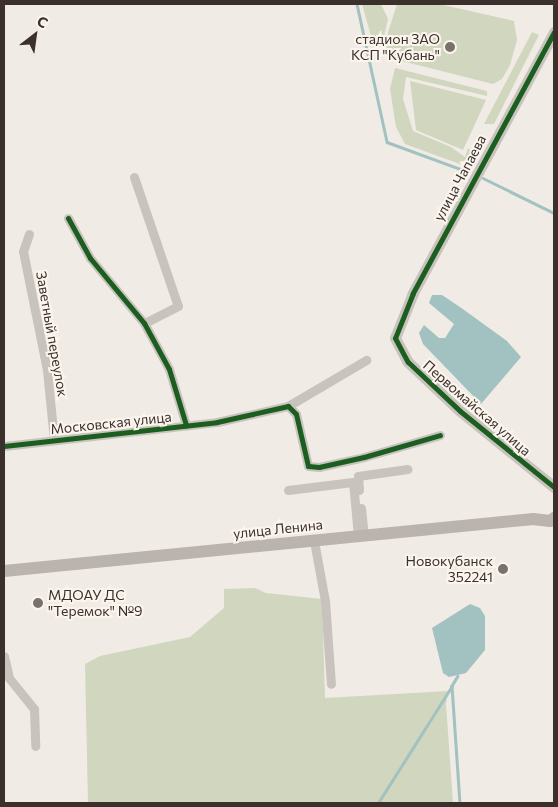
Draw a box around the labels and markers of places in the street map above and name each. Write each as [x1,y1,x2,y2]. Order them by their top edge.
place label: стадион ЗАО КСП "Кубань" [351,31,440,64]
marker: стадион ЗАО КСП "Кубань" [444,41,456,53]
place label: Новокубанск 352241 [405,553,493,586]
marker: Новокубанск 352241 [497,563,509,575]
place label: МДОАУ ДС "Теремок" №9 [48,587,143,620]
marker: МДОАУ ДС "Теремок" №9 [32,597,44,609]

